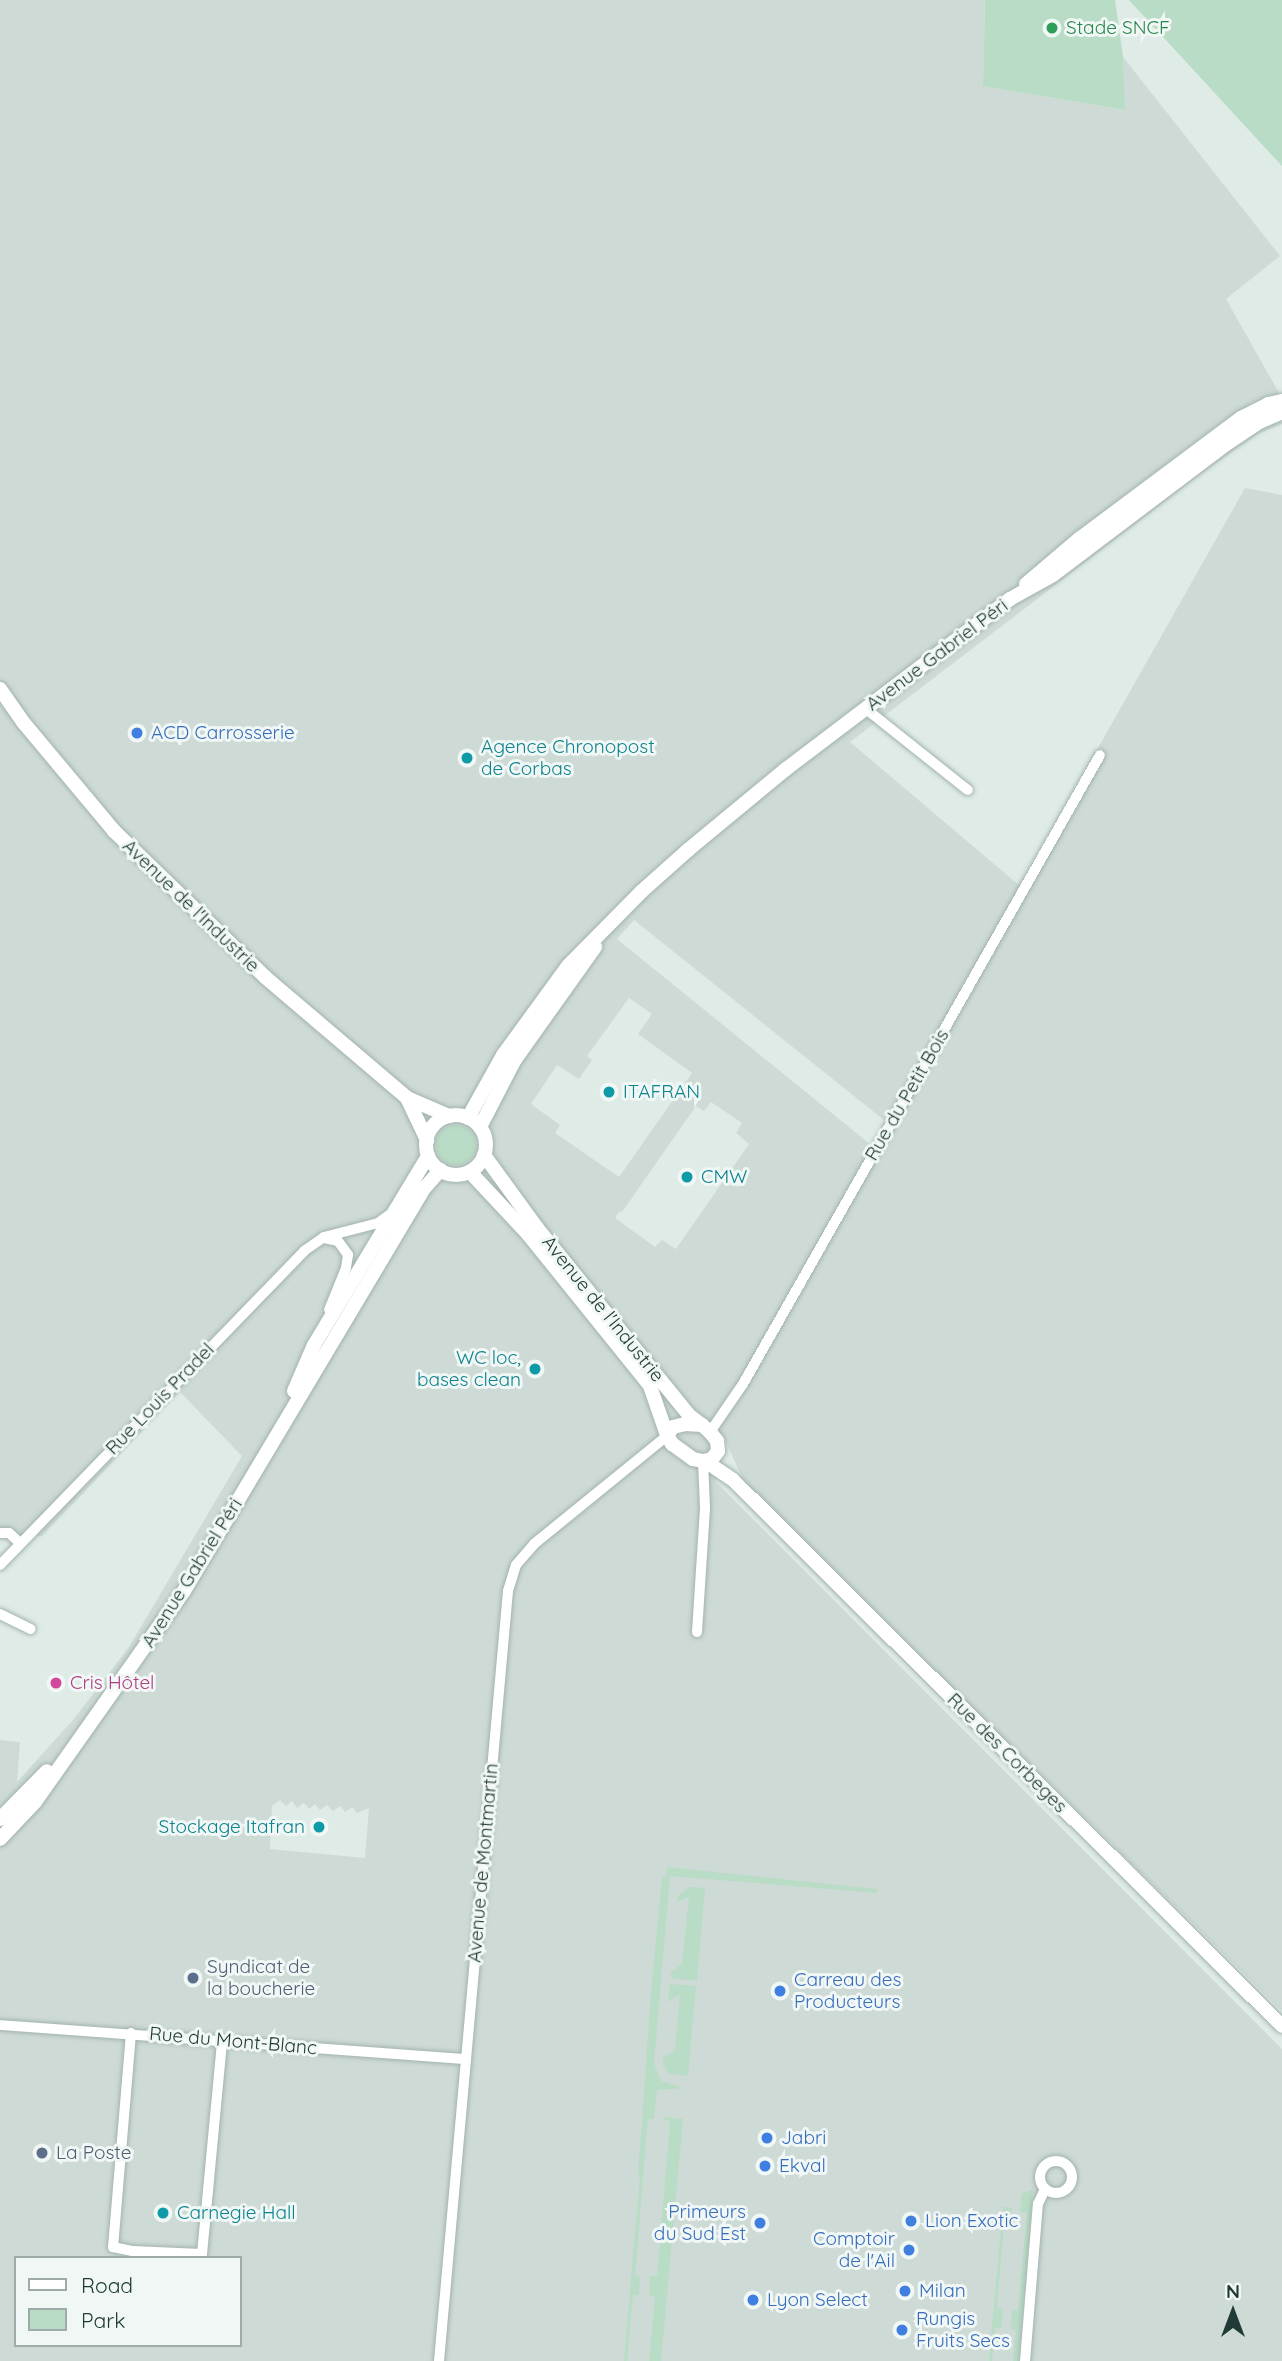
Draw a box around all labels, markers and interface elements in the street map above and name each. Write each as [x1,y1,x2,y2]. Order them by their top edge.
place label: Stade SNCF [1066,17,1170,39]
marker: Stade SNCF [1044,20,1060,36]
street label: Avenue Gabriel Péri [862,594,1012,716]
place label: ACD Carrosserie [151,722,295,744]
marker: ACD Carrosserie [129,725,145,741]
place label: Agence Chronopost de Corbas [481,736,655,780]
marker: Agence Chronopost de Corbas [459,750,475,766]
street label: Avenue de l'Industrie [118,835,264,977]
street label: Rue du Petit Bois [860,1025,954,1165]
place label: ITAFRAN [623,1081,700,1103]
marker: ITAFRAN [601,1084,617,1100]
place label: CMW [701,1166,747,1188]
marker: CMW [679,1169,695,1185]
street label: Avenue de l'Industrie [537,1231,669,1387]
street label: Rue Louis Pradel [101,1338,219,1460]
place label: WC loc, bases clean [417,1347,521,1391]
marker: WC loc, bases clean [527,1361,543,1377]
street label: Avenue Gabriel Péri [137,1494,247,1652]
place label: Cris Hôtel [70,1672,154,1694]
marker: Cris Hôtel [48,1675,64,1691]
street label: Rue des Corbeges [942,1688,1072,1818]
street label: Avenue de Montmartin [463,1762,503,1964]
place label: Stockage Itafran [159,1816,305,1838]
marker: Stockage Itafran [311,1819,327,1835]
place label: Syndicat de la boucherie [207,1956,315,2000]
place label: Carreau des Producteurs [794,1969,901,2013]
marker: Syndicat de la boucherie [185,1970,201,1986]
marker: Carreau des Producteurs [772,1983,788,1999]
street label: Rue du Mont-Blanc [148,2022,318,2060]
place label: Jabri [781,2127,826,2149]
marker: Jabri [759,2130,775,2146]
place label: La Poste [56,2142,131,2164]
marker: La Poste [34,2145,50,2161]
place label: Ekval [779,2155,826,2177]
marker: Ekval [757,2158,773,2174]
place label: Primeurs du Sud Est [654,2201,746,2245]
place label: Carnegie Hall [177,2202,296,2224]
marker: Carnegie Hall [155,2205,171,2221]
place label: Lion Exotic [925,2210,1018,2232]
marker: Lion Exotic [903,2213,919,2229]
marker: Primeurs du Sud Est [752,2215,768,2231]
place label: Comptoir de l'Ail [813,2228,895,2272]
marker: Comptoir de l'Ail [901,2242,917,2258]
legend [14,2256,242,2347]
text: Road [81,2272,133,2298]
north arrow [1198,2277,1268,2347]
text: N [1226,2279,1240,2303]
place label: Milan [919,2280,966,2302]
marker: Milan [897,2283,913,2299]
place label: Lyon Select [767,2289,868,2311]
marker: Lyon Select [745,2292,761,2308]
text: Park [81,2307,125,2333]
place label: Rungis Fruits Secs [916,2308,1010,2352]
marker: Rungis Fruits Secs [894,2322,910,2338]

